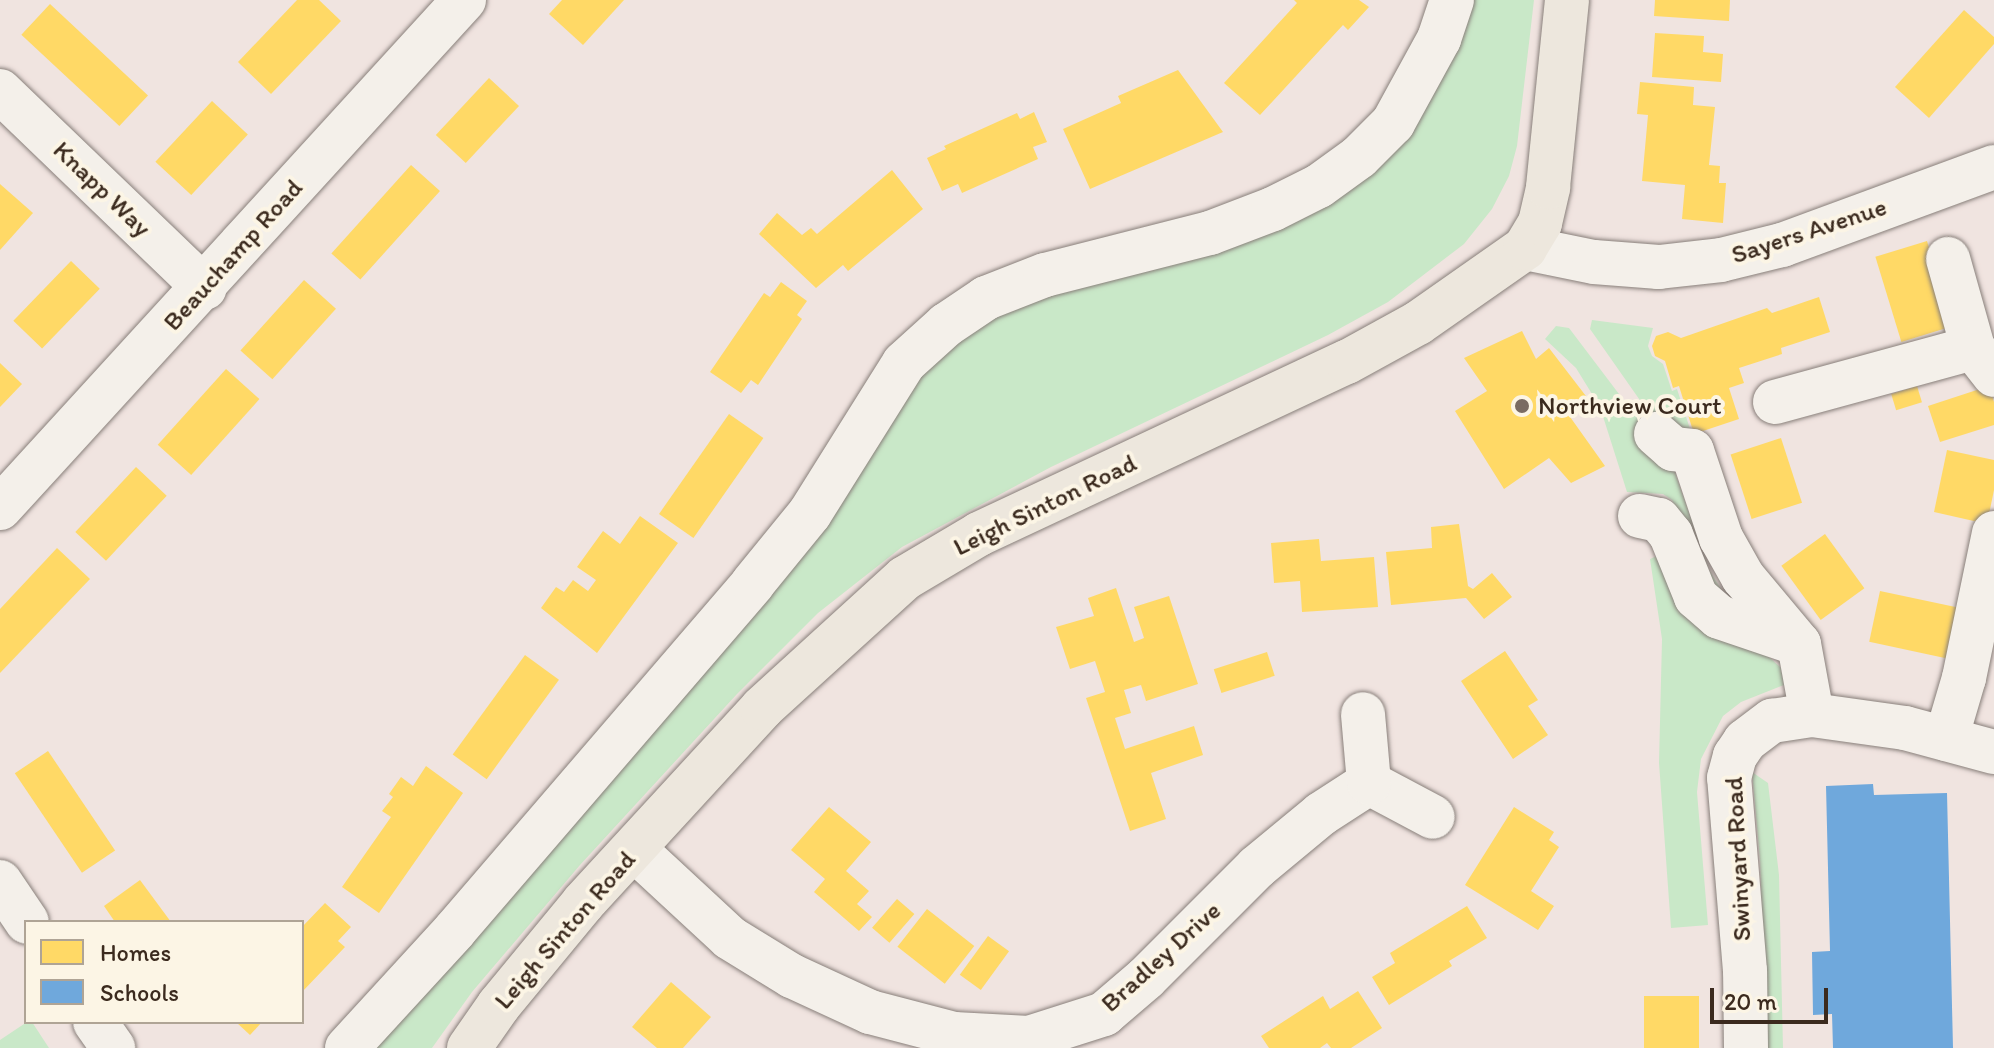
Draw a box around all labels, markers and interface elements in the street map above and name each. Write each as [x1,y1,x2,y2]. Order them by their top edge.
street label: Knapp Way [47,135,157,243]
street label: Beauchamp Road [157,173,309,337]
street label: Sayers Avenue [1728,191,1890,271]
place label: Northview Court [1538,390,1722,422]
marker: Northview Court [1513,397,1531,415]
street label: Leigh Sinton Road [948,447,1142,563]
street label: Swinyard Road [1718,776,1758,942]
street label: Leigh Sinton Road [488,844,642,1016]
street label: Bradley Drive [1094,895,1228,1019]
legend [24,920,304,1024]
text: Homes [100,938,171,967]
scale bar [1714,972,1832,1022]
text: Schools [100,978,179,1007]
text: 20 m [1724,987,1777,1016]

